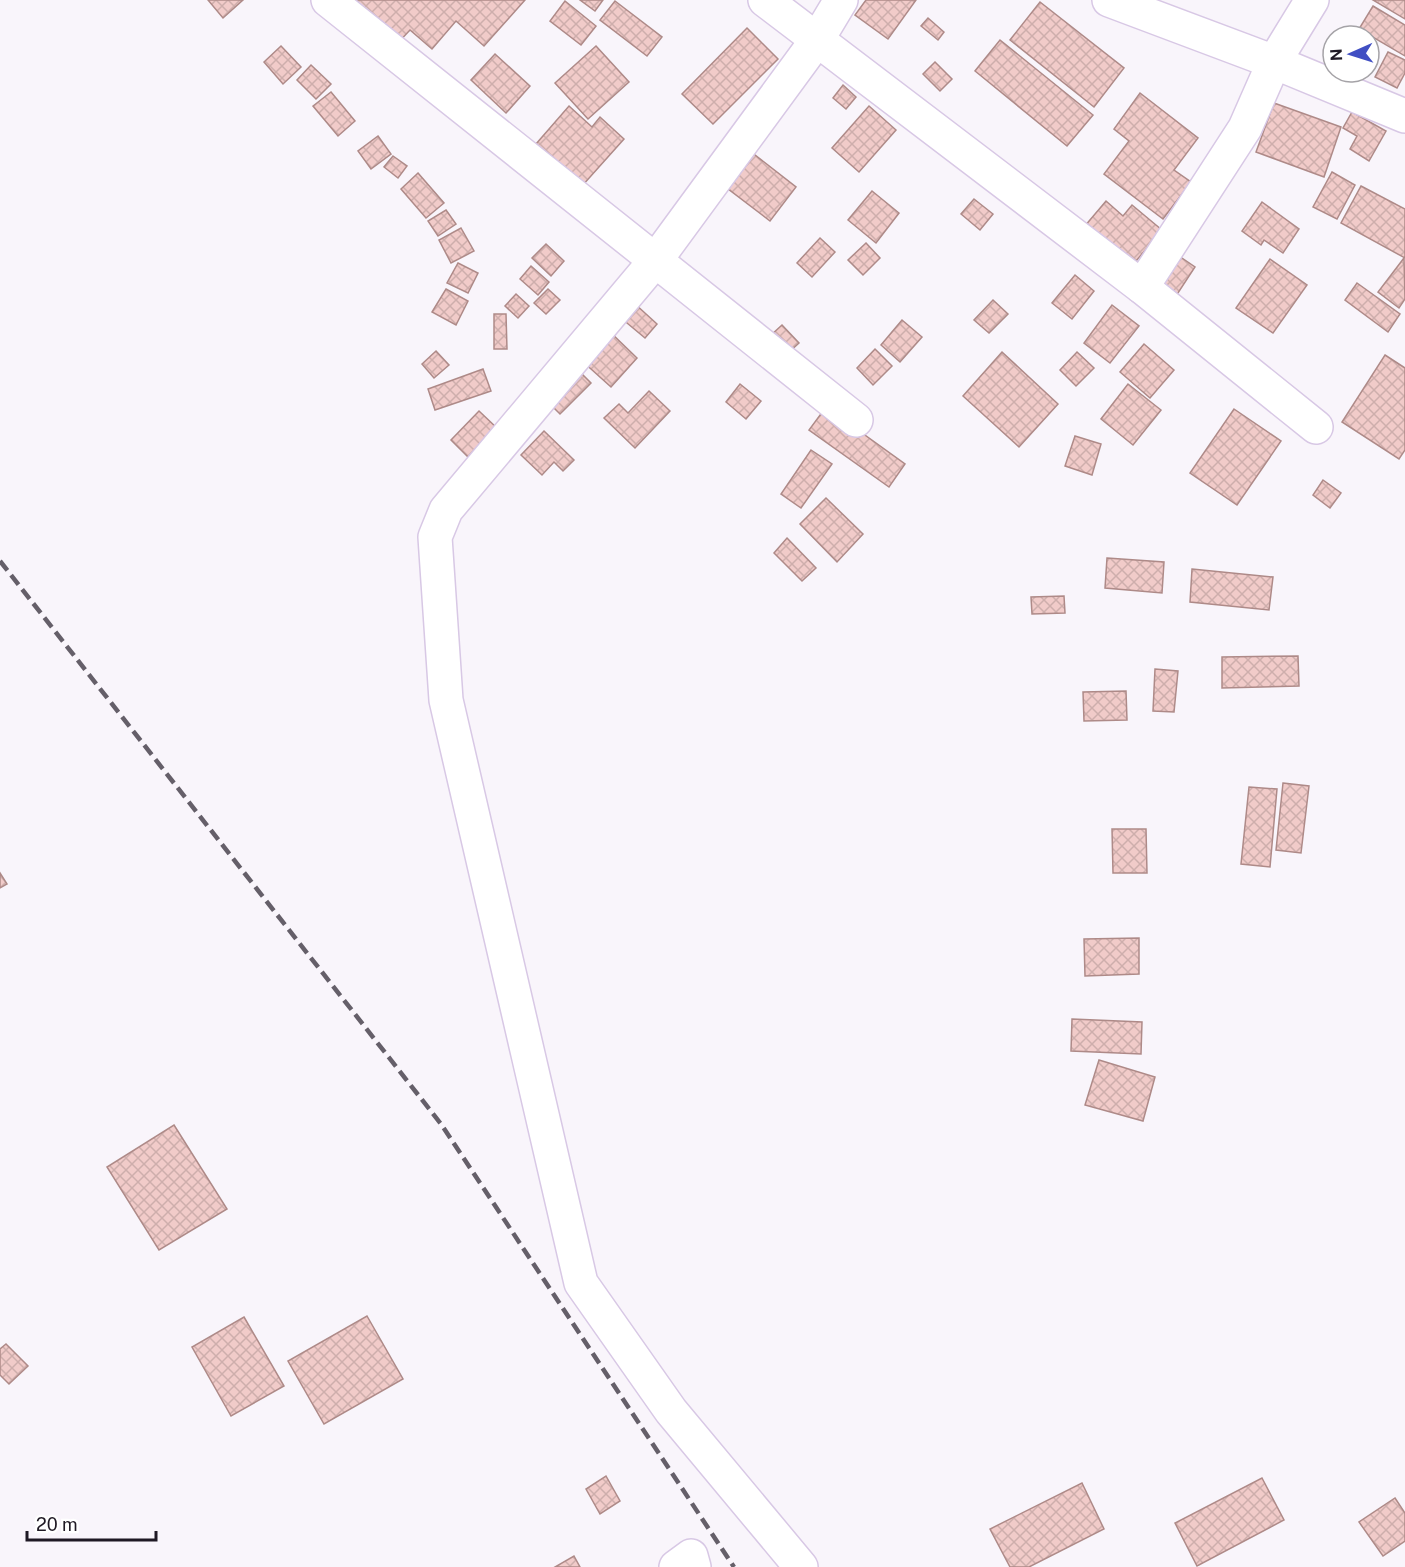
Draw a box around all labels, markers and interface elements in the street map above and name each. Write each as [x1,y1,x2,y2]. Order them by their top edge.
north arrow [1321,24,1381,84]
text: N [1327,48,1346,62]
scale bar [27,1504,156,1542]
text: 20 m [36,1514,78,1535]

